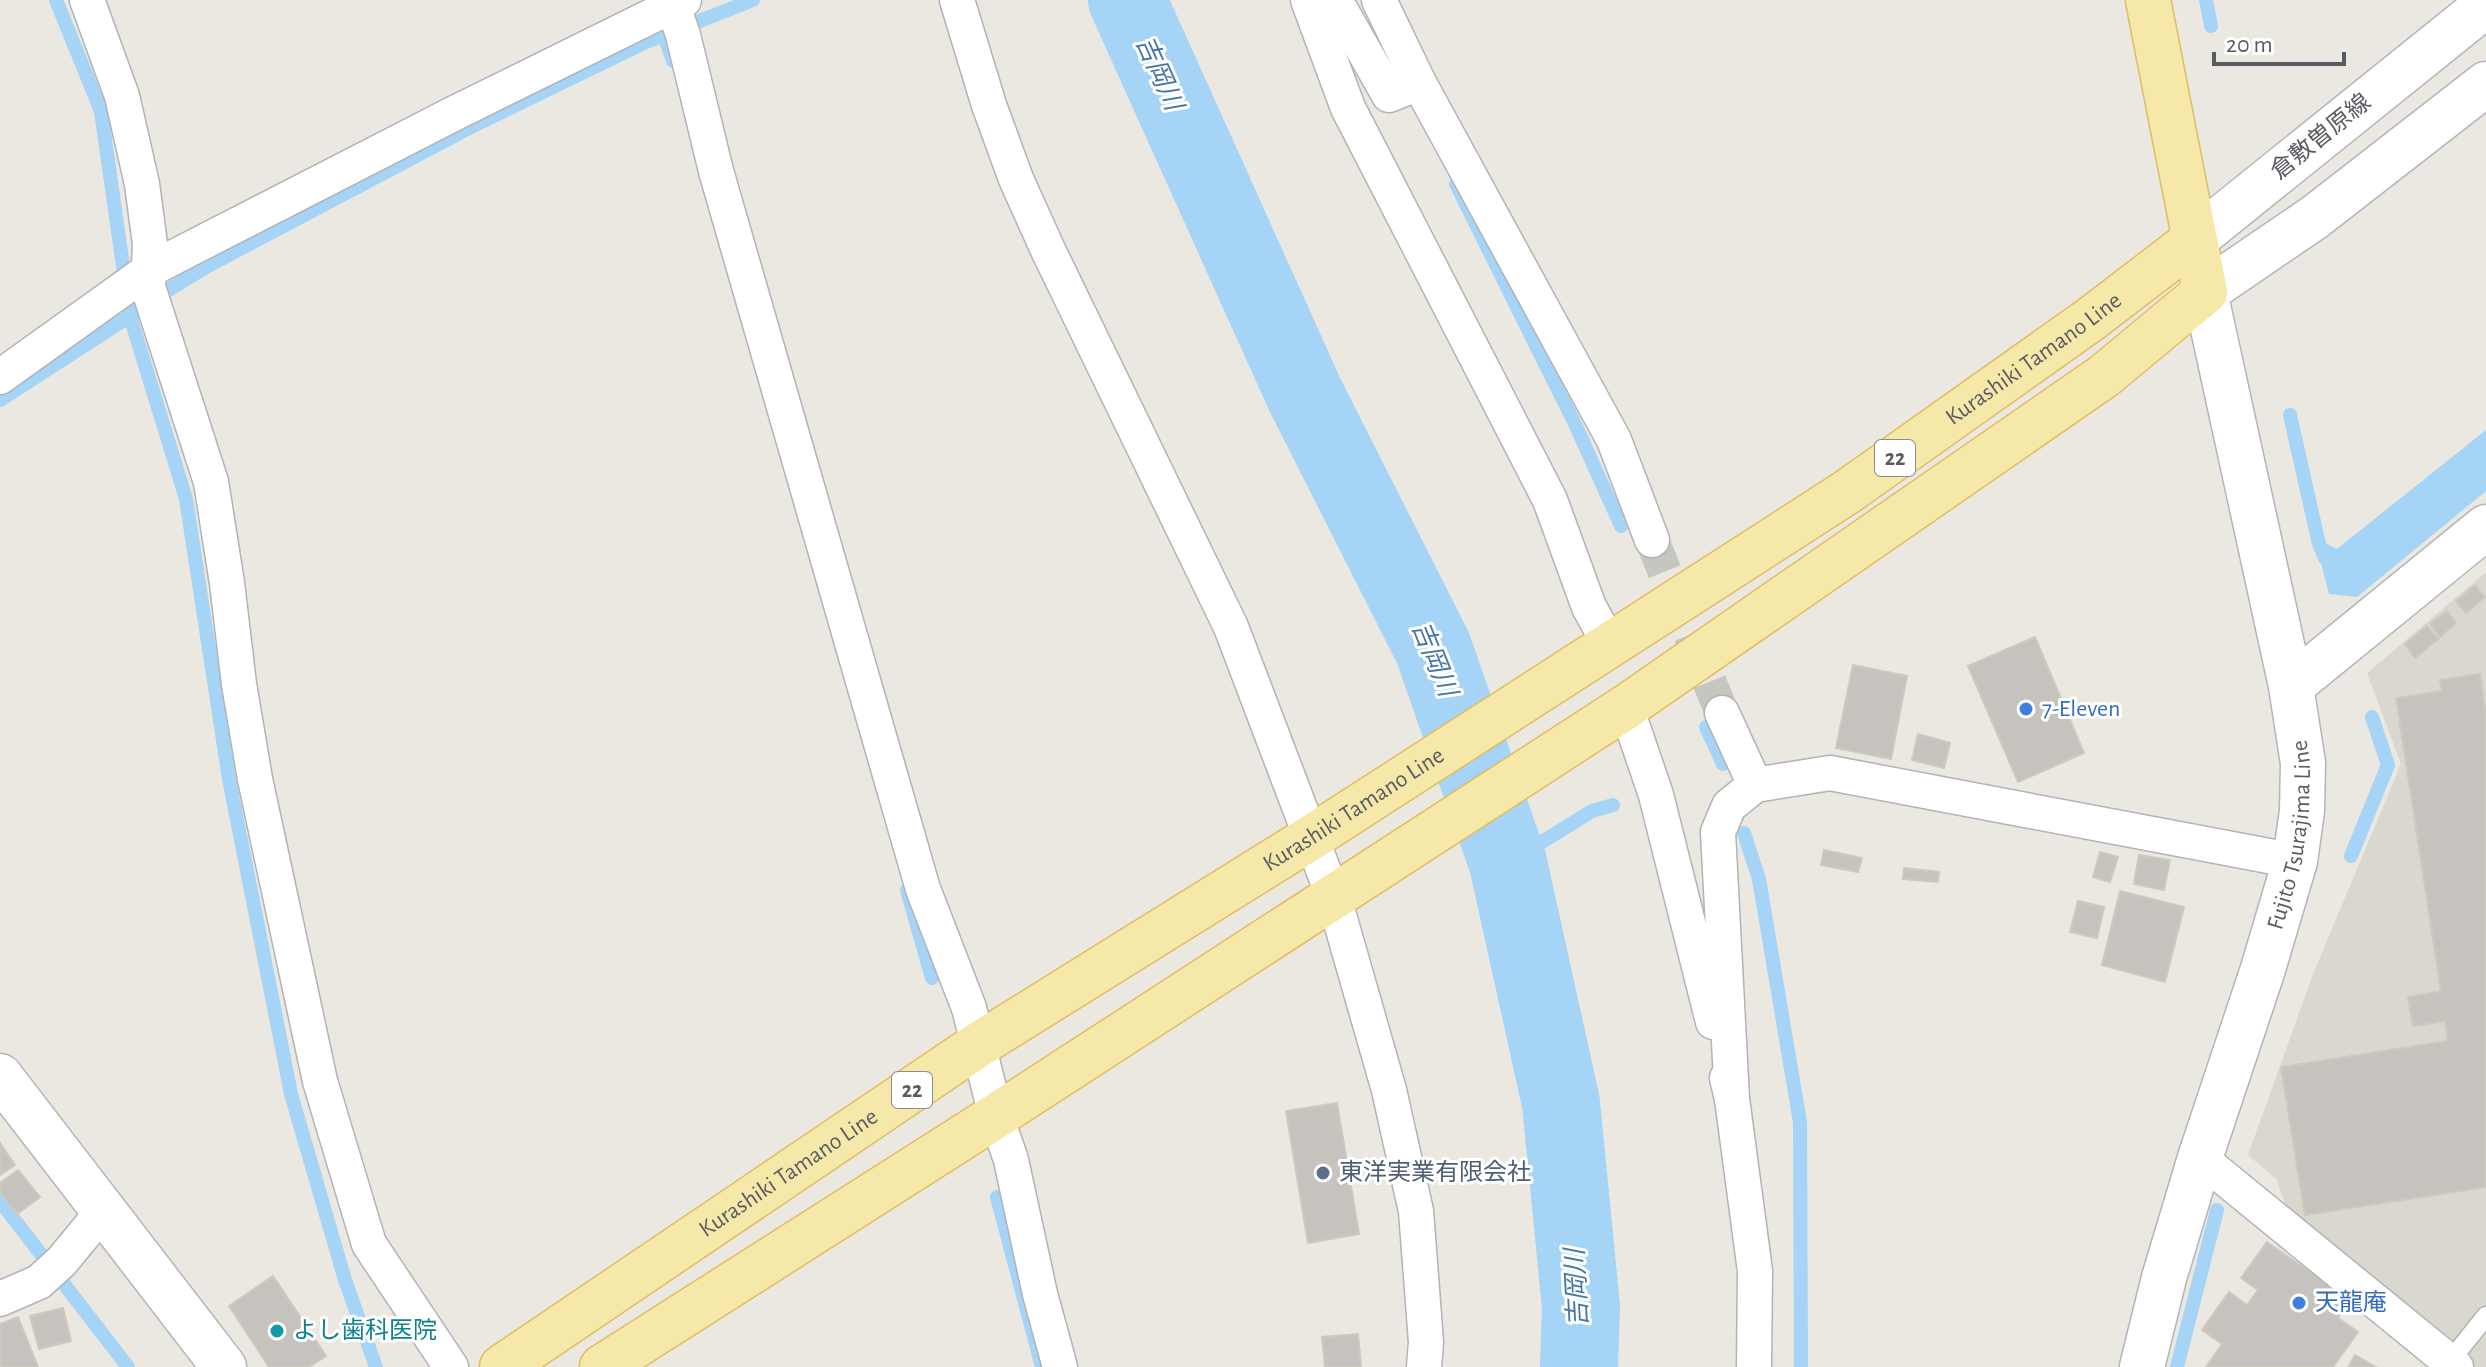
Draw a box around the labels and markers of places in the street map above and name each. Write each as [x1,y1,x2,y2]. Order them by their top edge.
place label: 7-Eleven [2042,697,2120,721]
marker: 7-Eleven [2017,700,2035,718]
place label: 東洋実業有限会社 [1339,1159,1531,1185]
marker: 東洋実業有限会社 [1314,1164,1332,1182]
place label: 天龍庵 [2315,1289,2387,1315]
marker: 天龍庵 [2290,1294,2308,1312]
place label: よし歯科医院 [293,1317,437,1343]
marker: よし歯科医院 [268,1322,286,1340]

